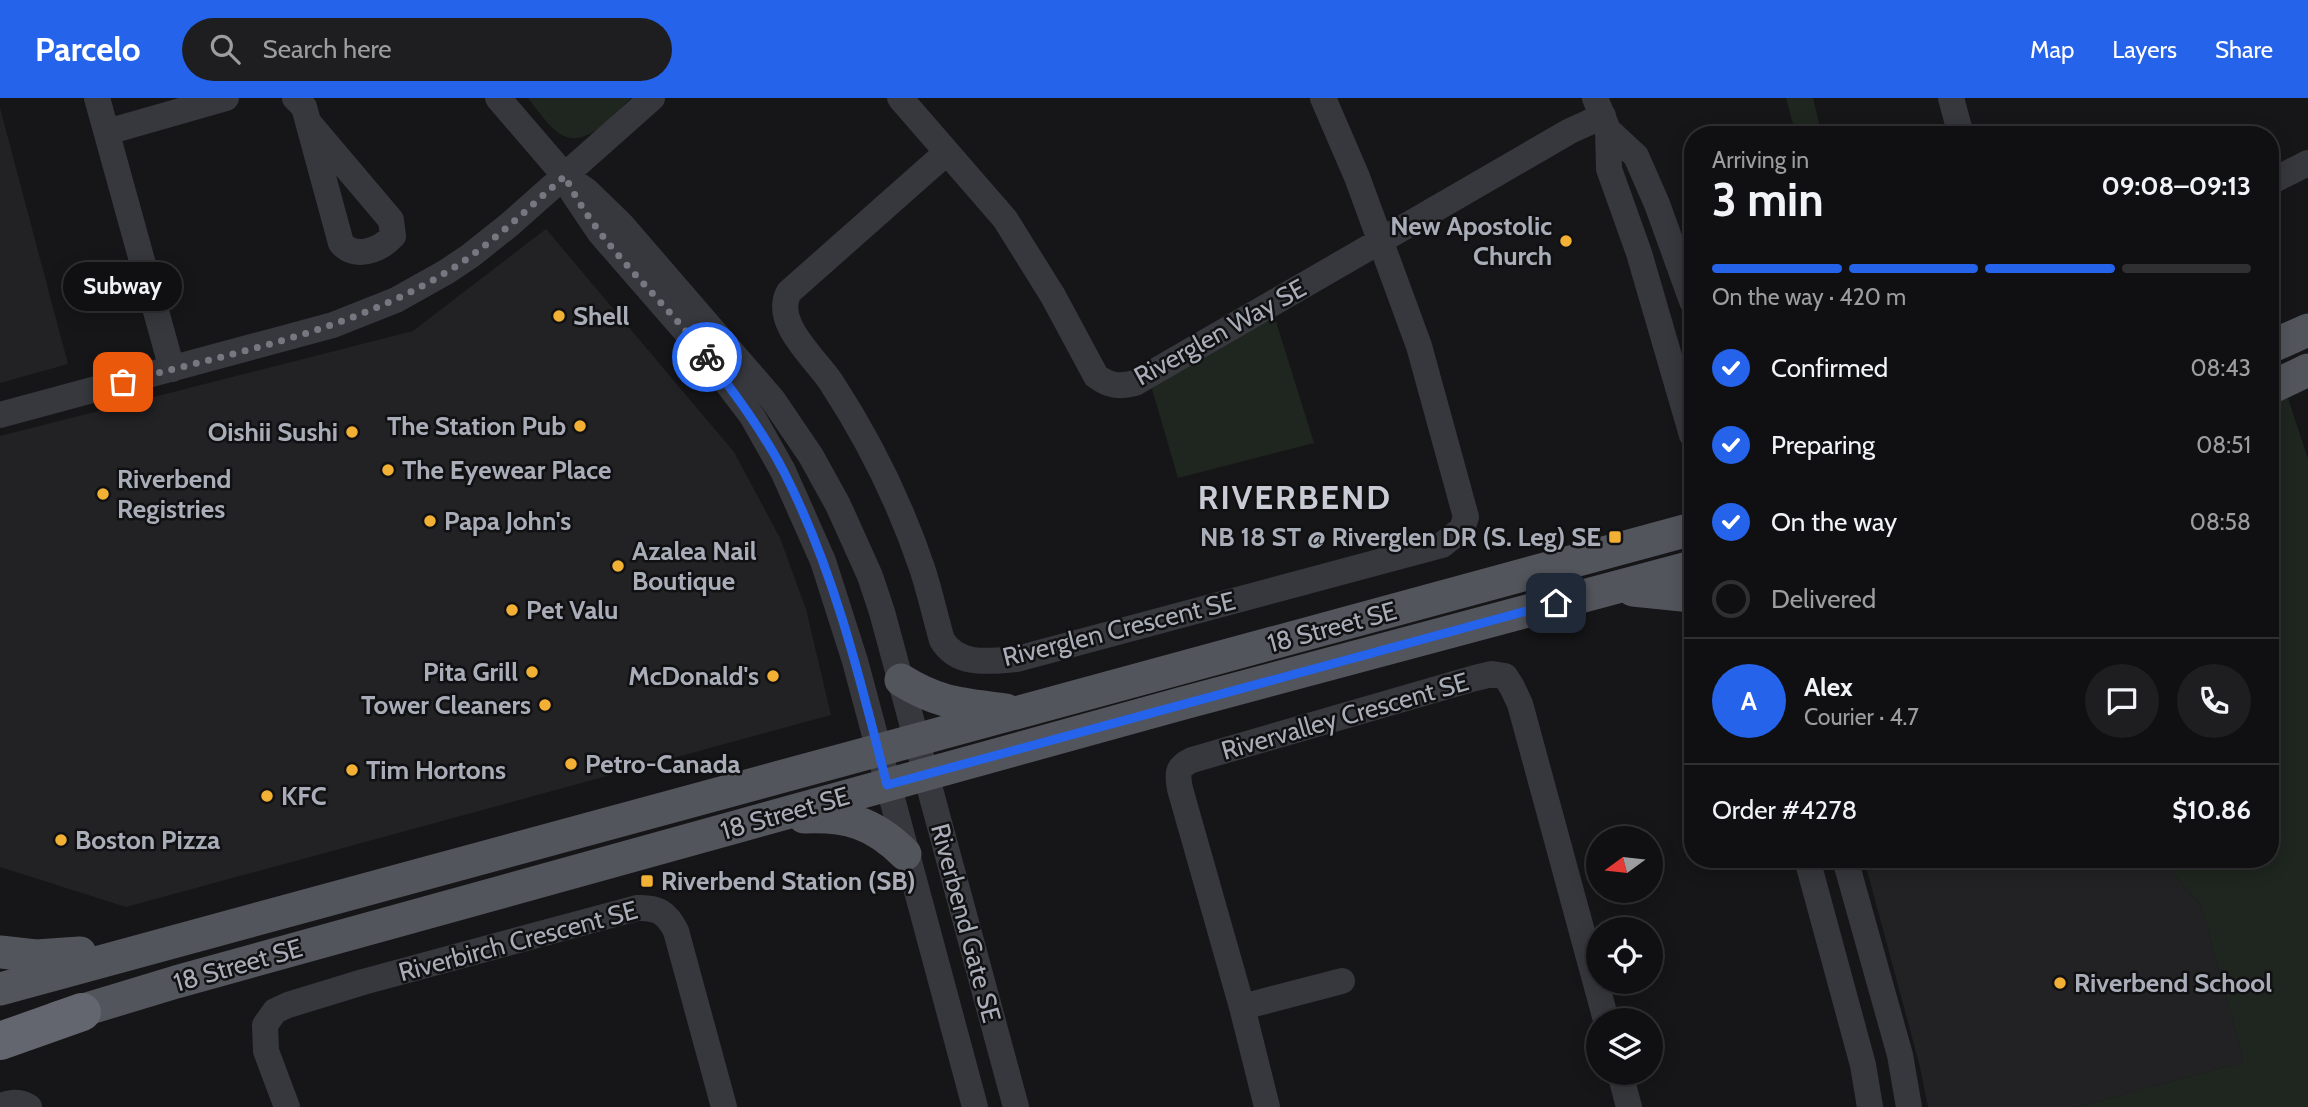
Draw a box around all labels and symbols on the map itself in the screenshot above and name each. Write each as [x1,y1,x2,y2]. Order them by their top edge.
place label: New Apostolic Church [1390,210,1552,272]
marker: New Apostolic Church [1558,233,1574,249]
callout: Subway [64,263,182,312]
street label: Riverglen Way SE [1128,272,1312,392]
place label: Shell [573,300,629,332]
marker: Shell [551,308,567,324]
courier [672,322,742,392]
pin [93,352,153,412]
place label: The Station Pub [387,410,566,442]
place label: Oishii Sushi [208,416,338,448]
marker: The Station Pub [572,418,588,434]
marker: Oishii Sushi [344,424,360,440]
place label: The Eyewear Place [402,454,611,486]
marker: The Eyewear Place [380,462,396,478]
place label: Riverbend Registries [117,463,231,525]
district label: RIVERBEND [1198,477,1392,517]
marker: Riverbend Registries [95,486,111,502]
place label: Papa John's [444,505,571,537]
marker: Papa John's [422,513,438,529]
place label: NB 18 ST @ Riverglen DR (S. Leg) SE [1200,521,1601,553]
marker: NB 18 ST @ Riverglen DR (S. Leg) SE [1607,529,1623,545]
place label: Azalea Nail Boutique [632,535,757,597]
marker: Azalea Nail Boutique [610,558,626,574]
pin [1526,573,1586,633]
street label: Riverglen Crescent SE [999,585,1239,673]
place label: Pet Valu [526,594,618,626]
street label: 18 Street SE [1264,594,1400,660]
marker: Pet Valu [504,602,520,618]
place label: Pita Grill [423,656,518,688]
place label: McDonald's [628,660,759,692]
marker: Pita Grill [524,664,540,680]
street label: Rivervalley Crescent SE [1218,665,1472,767]
marker: McDonald's [765,668,781,684]
place label: Tower Cleaners [361,689,531,721]
marker: Tower Cleaners [537,697,553,713]
place label: Petro-Canada [585,748,740,780]
place label: Tim Hortons [366,754,506,786]
marker: Petro-Canada [563,756,579,772]
marker: Tim Hortons [344,762,360,778]
street label: 18 Street SE [717,779,853,847]
place label: KFC [281,780,327,812]
marker: KFC [259,788,275,804]
street label: Riverbend Gate SE [924,820,1008,1026]
place label: Boston Pizza [75,824,220,856]
north arrow [1586,826,1662,903]
marker: Boston Pizza [53,832,69,848]
place label: Riverbend Station (SB) [661,865,916,897]
marker: Riverbend Station (SB) [639,873,655,889]
street label: Riverbirch Crescent SE [395,894,641,988]
street label: 18 Street SE [170,931,306,999]
place label: Riverbend School [2074,967,2272,999]
marker: Riverbend School [2052,975,2068,991]

